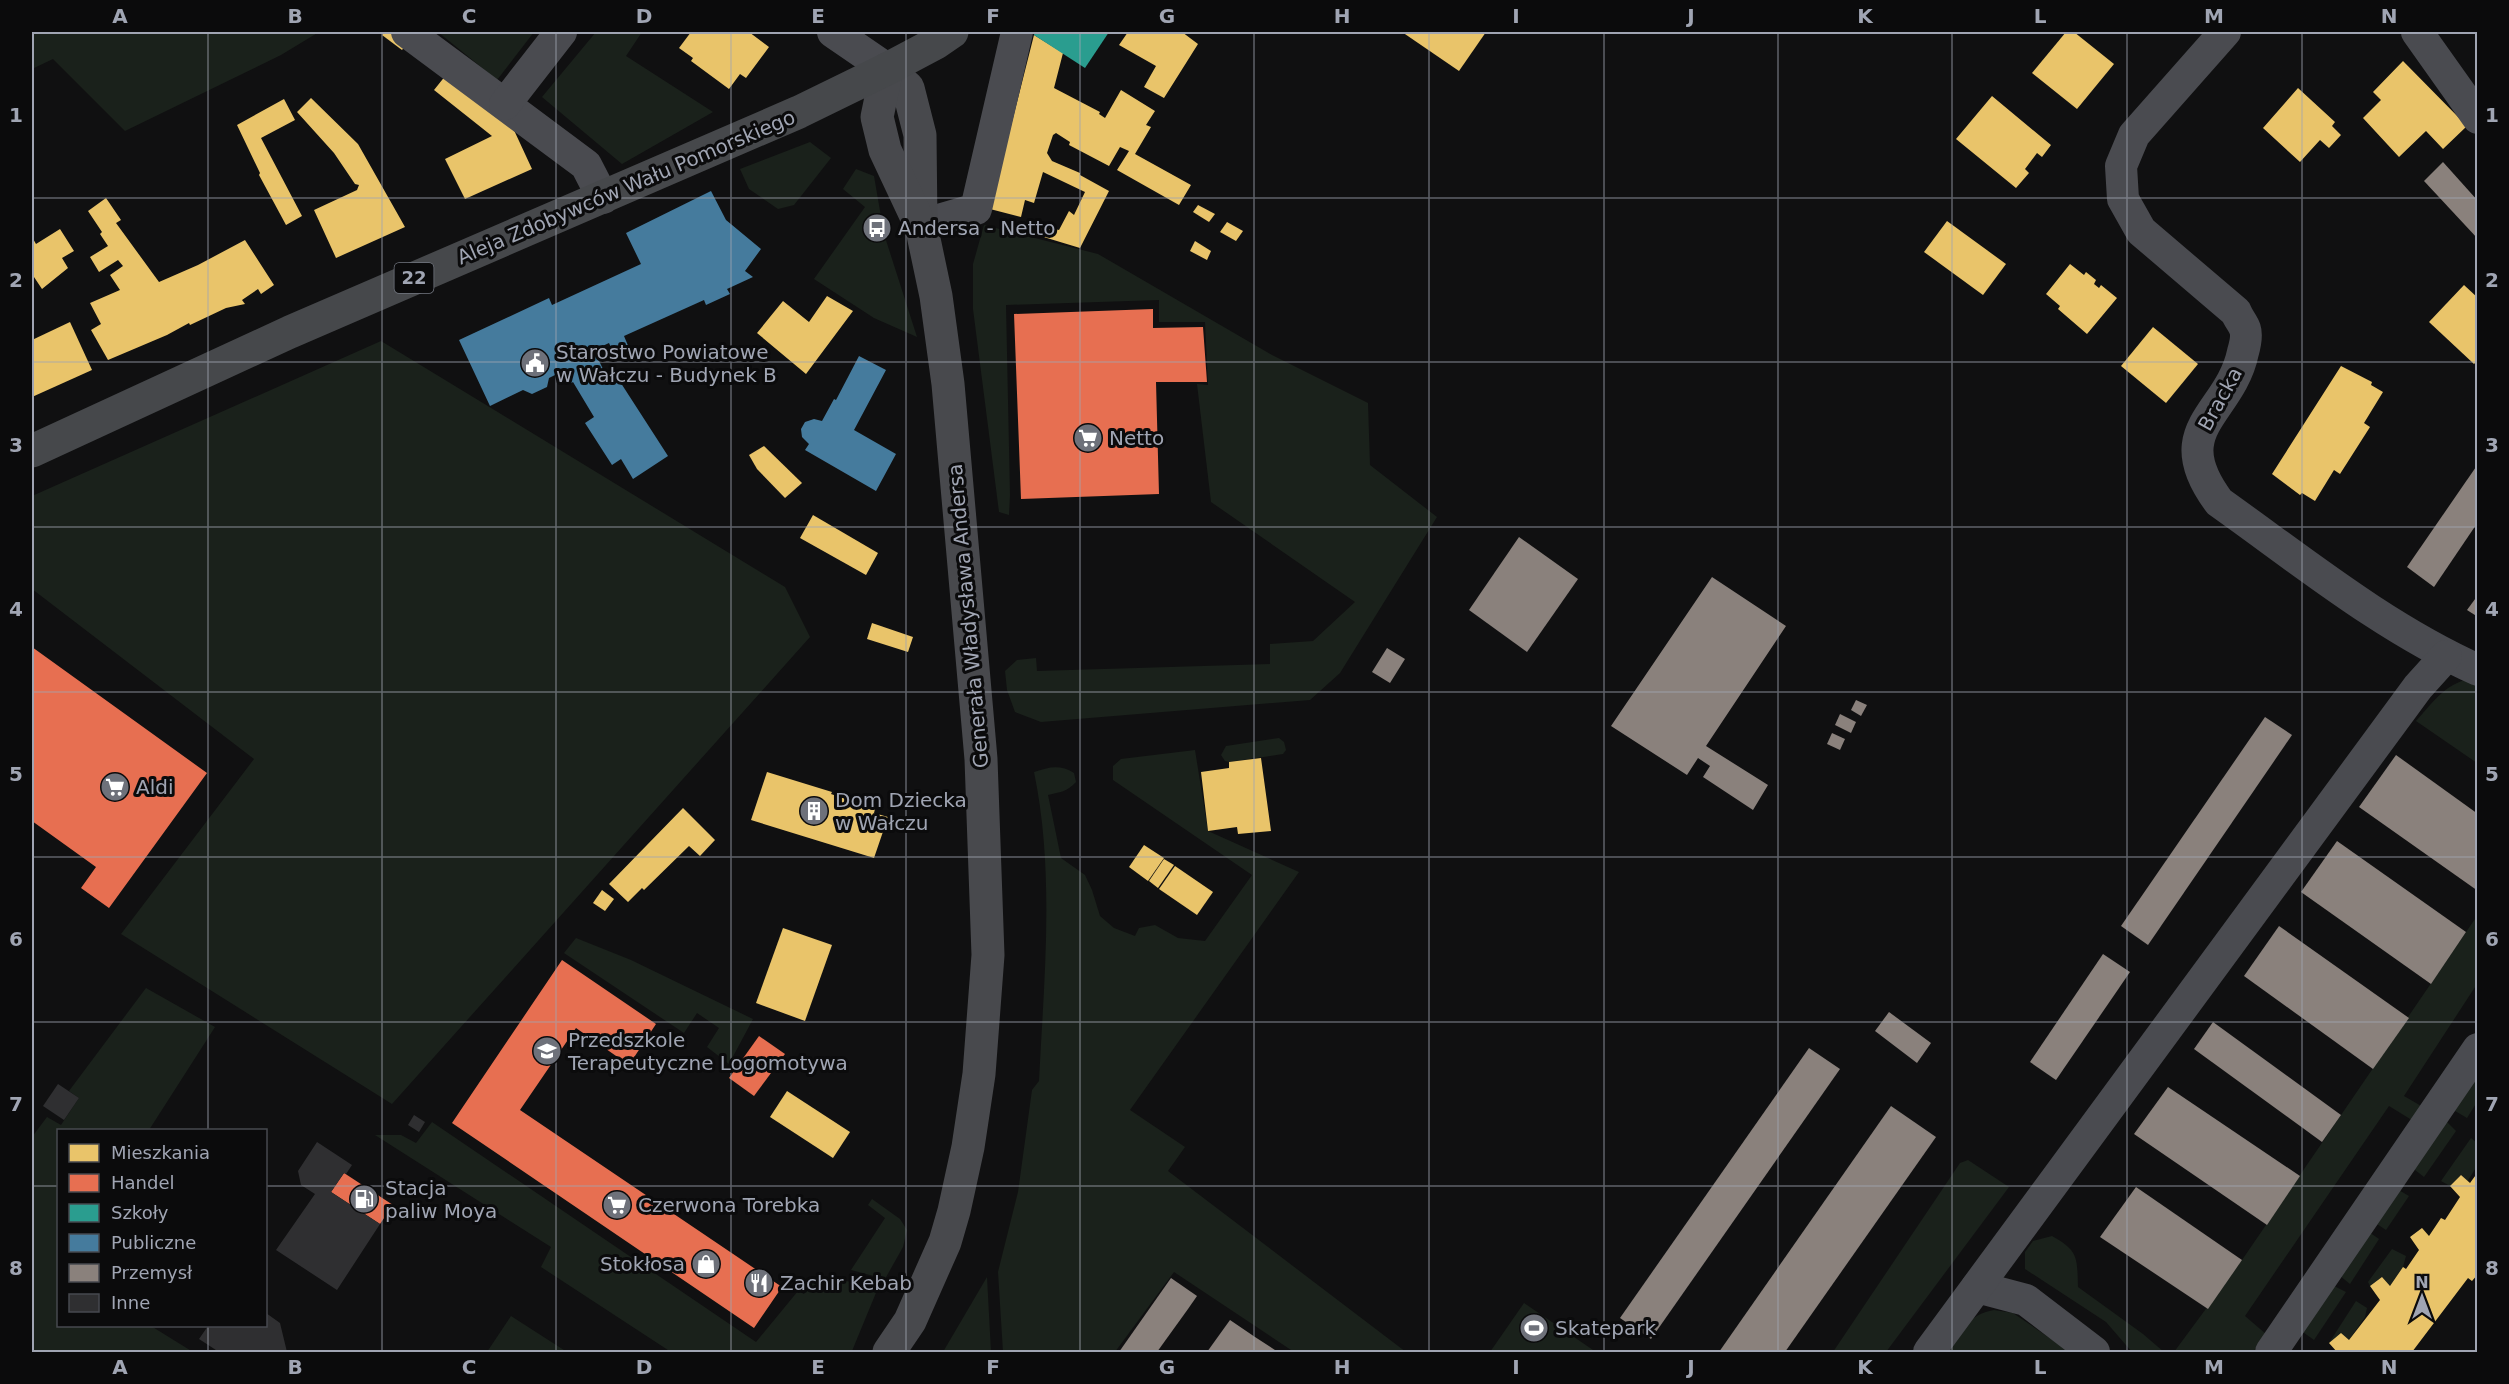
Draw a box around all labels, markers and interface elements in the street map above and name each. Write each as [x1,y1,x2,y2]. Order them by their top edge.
text: A [112,4,128,28]
text: B [287,4,303,28]
text: C [462,4,476,28]
text: D [636,4,652,28]
text: E [811,4,825,28]
text: F [986,4,1000,28]
text: G [1159,4,1175,28]
text: H [1334,4,1350,28]
text: I [1512,4,1520,28]
text: J [1685,4,1695,28]
text: K [1857,4,1874,28]
text: L [2034,4,2047,28]
text: M [2204,4,2224,28]
text: N [2381,4,2397,28]
text: 1 [9,103,23,127]
text: 1 [2485,103,2499,127]
street label: Aleja Zdobywców Wału Pomorskiego [453,105,799,269]
bus stop icon: Andersa - Netto [861,212,893,244]
place label: Andersa - Netto [898,216,1055,240]
road number: 22 [394,263,434,293]
text: 2 [9,268,23,292]
text: 2 [2485,268,2499,292]
place label: Starostwo Powiatowe w Wałczu - Budynek B [556,340,777,387]
public building icon: Starostwo Powiatowe w Wałczu - Budynek B [519,347,551,379]
street label: Bracka [2193,363,2247,435]
supermarket icon: Netto [1072,422,1104,454]
place label: Netto [1109,426,1164,450]
text: 3 [9,433,23,457]
text: 3 [2485,433,2499,457]
street label: Generała Władysława Andersa [943,463,993,769]
text: 4 [9,597,23,621]
text: 4 [2485,597,2499,621]
text: 5 [9,762,23,786]
text: 5 [2485,762,2499,786]
supermarket icon: Aldi [99,771,131,803]
place label: Aldi [136,775,174,799]
place label: Dom Dziecka w Wałczu [835,788,967,835]
building icon: Dom Dziecka w Wałczu [798,795,830,827]
text: 6 [9,927,23,951]
text: 6 [2485,927,2499,951]
place label: Przedszkole Terapeutyczne Logomotywa [567,1028,848,1075]
school or university icon: Przedszkole Terapeutyczne Logomotywa [531,1035,563,1067]
text: 7 [9,1092,23,1116]
text: 7 [2485,1092,2499,1116]
legend [57,1129,267,1327]
text: Mieszkania [111,1142,210,1163]
text: Handel [111,1172,174,1193]
place label: Stacja paliw Moya [385,1176,497,1223]
fuel station icon: Stacja paliw Moya [348,1183,380,1215]
supermarket icon: Czerwona Torebka [601,1189,633,1221]
place label: Czerwona Torebka [638,1193,820,1217]
text: Szkoły [111,1202,169,1223]
text: Publiczne [111,1232,196,1253]
shop icon: Stokłosa [690,1248,722,1280]
place label: Stokłosa [600,1252,685,1276]
text: 8 [9,1256,23,1280]
text: 8 [2485,1256,2499,1280]
text: Przemysł [111,1262,193,1283]
restaurant icon: Zachir Kebab [743,1267,775,1299]
north arrow [2392,1267,2452,1327]
place label: Zachir Kebab [780,1271,912,1295]
text: N [2415,1273,2429,1292]
text: Inne [111,1292,150,1313]
sports icon: Skatepark [1518,1312,1550,1344]
place label: Skatepark [1555,1316,1657,1340]
text: A [112,1355,128,1379]
text: B [287,1355,303,1379]
text: C [462,1355,476,1379]
text: D [636,1355,652,1379]
text: E [811,1355,825,1379]
text: F [986,1355,1000,1379]
text: G [1159,1355,1175,1379]
text: H [1334,1355,1350,1379]
text: I [1512,1355,1520,1379]
text: J [1685,1355,1695,1379]
text: K [1857,1355,1874,1379]
text: L [2034,1355,2047,1379]
text: M [2204,1355,2224,1379]
text: N [2381,1355,2397,1379]

